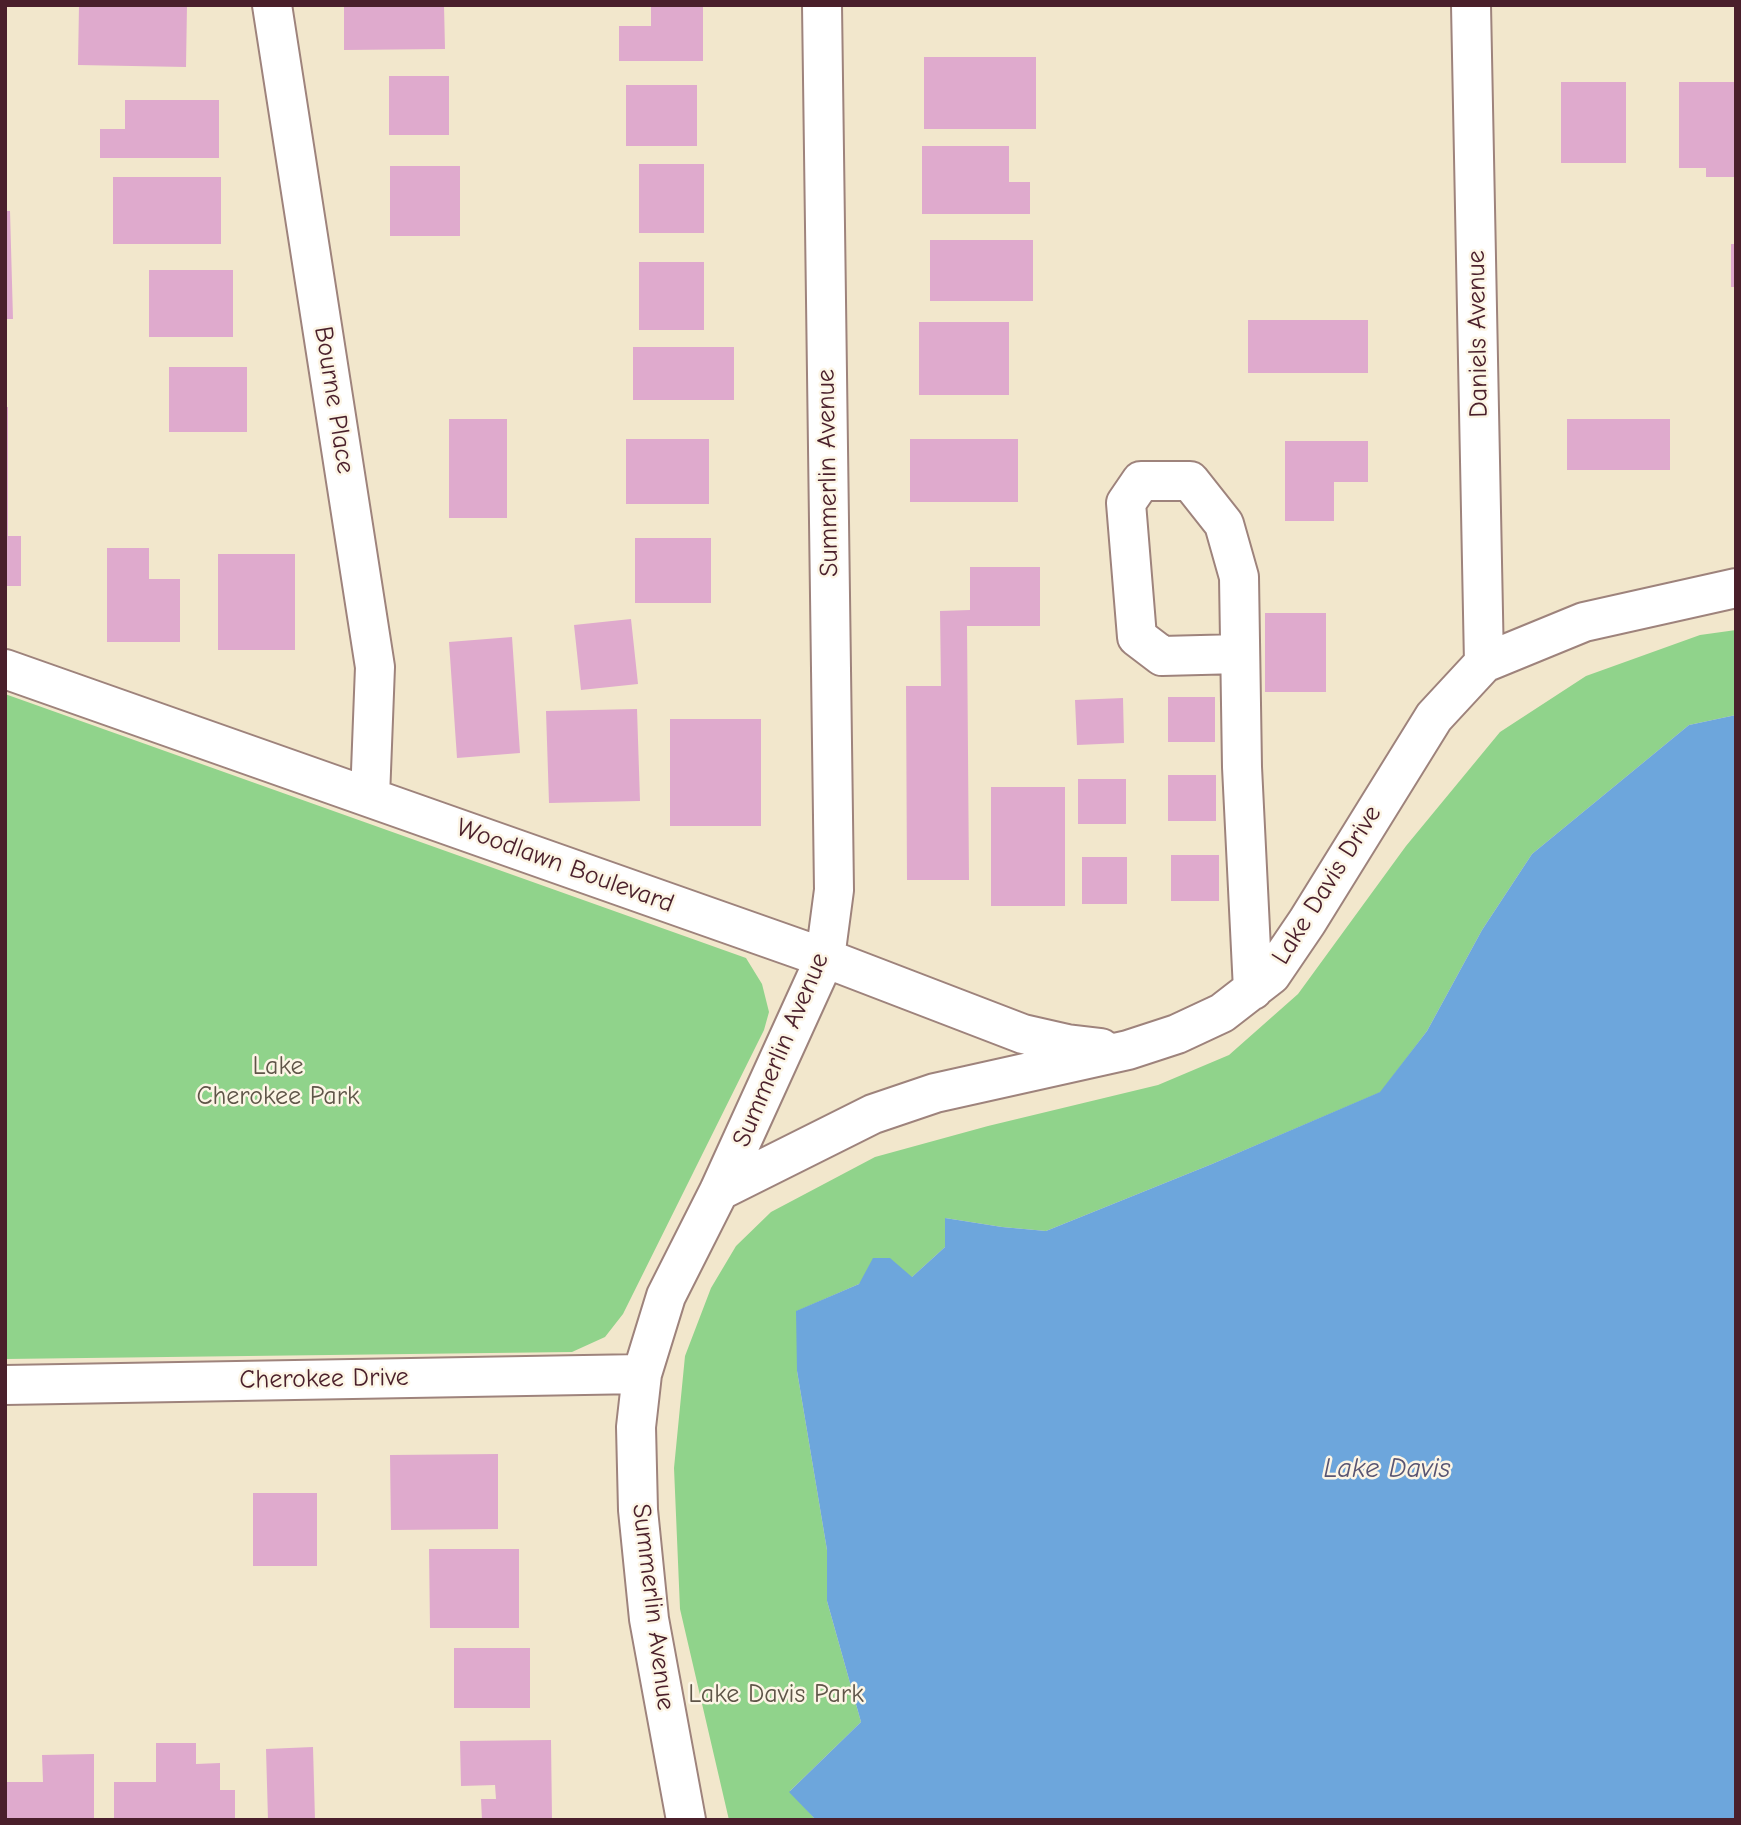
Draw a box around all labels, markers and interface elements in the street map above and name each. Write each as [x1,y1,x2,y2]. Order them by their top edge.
street label: Daniels Avenue [1461,250,1495,418]
street label: Bourne Place [307,324,361,476]
street label: Summerlin Avenue [811,369,845,577]
street label: Lake Davis Drive [1266,800,1388,970]
street label: Woodlawn Boulevard [452,812,678,920]
street label: Summerlin Avenue [726,948,836,1152]
park label: Lake Cherokee Park [196,1051,360,1112]
street label: Cherokee Drive [239,1362,409,1396]
water label: Lake Davis [1324,1452,1450,1486]
street label: Summerlin Avenue [625,1502,681,1712]
park label: Lake Davis Park [688,1679,864,1711]

